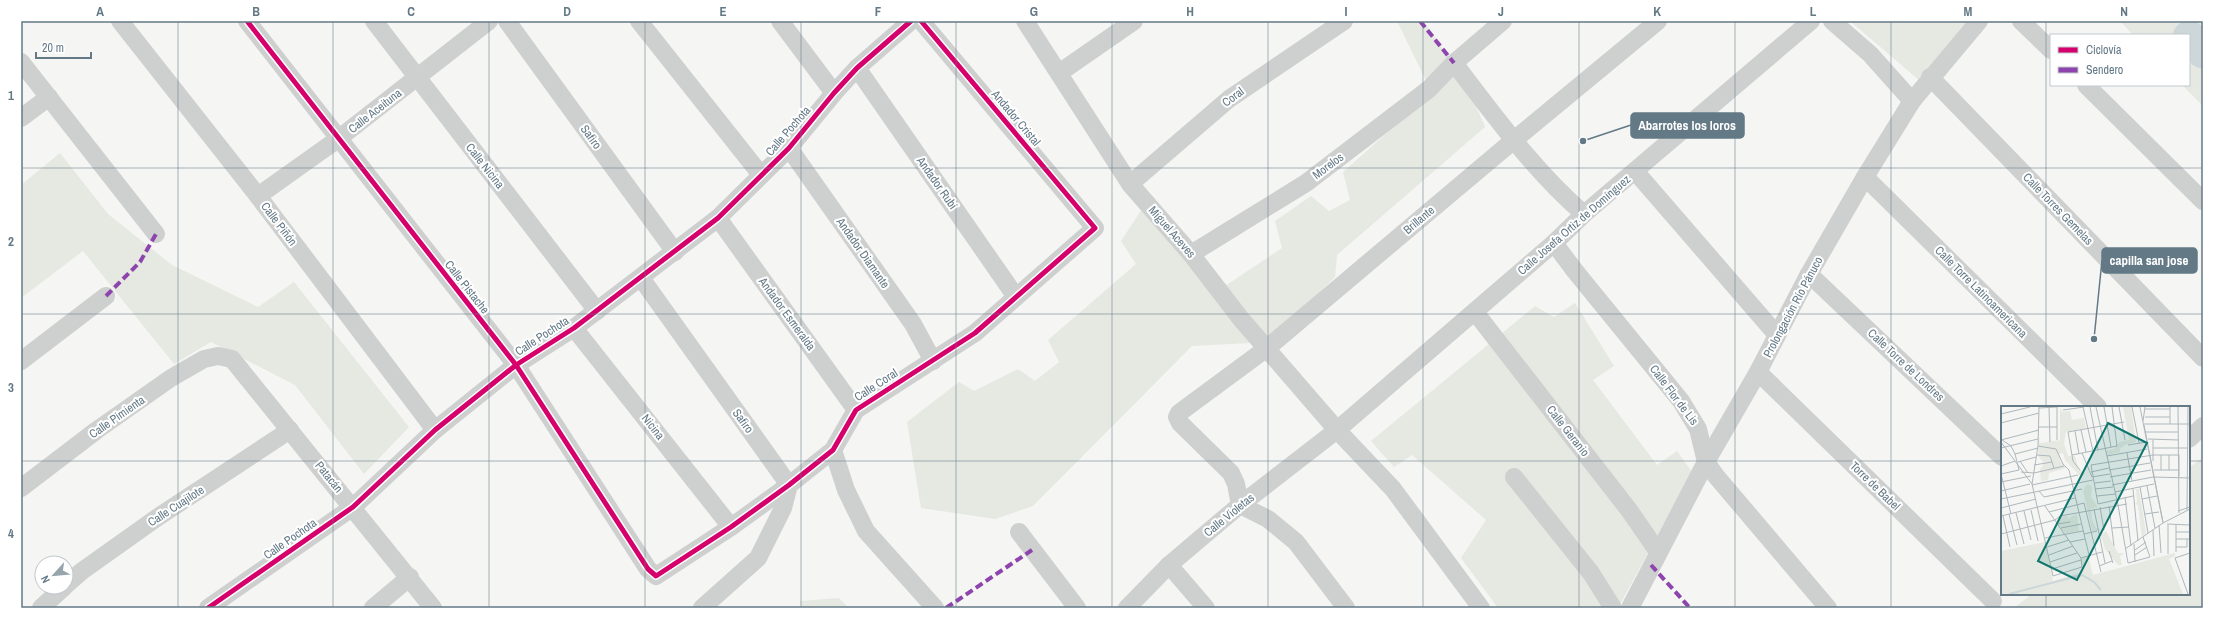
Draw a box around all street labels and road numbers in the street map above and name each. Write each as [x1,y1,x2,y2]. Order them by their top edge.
street label: Coral [1219,84,1247,110]
street label: Calle Aceituna [345,85,405,137]
street label: Andador Cristal [987,86,1044,149]
street label: Calle Pochota [762,102,814,159]
street label: Safiro [577,122,605,152]
street label: Calle Nicina [462,140,508,192]
street label: Morelos [1309,149,1347,183]
street label: Andador Rubí [912,153,961,213]
street label: Calle Torres Gemelas [2019,169,2097,249]
street label: Calle Josefa Ortiz de Domínguez [1514,171,1634,279]
street label: Calle Piñón [257,199,301,249]
street label: Brillante [1400,202,1438,238]
street label: Miguel Aceves [1145,203,1199,261]
street label: Andador Diamante [832,214,893,291]
street label: Calle Torre Latinoamericana [1932,243,2031,342]
street label: Prolongación Río Pánuco [1760,254,1826,360]
street label: Calle Pistache [441,257,493,317]
street label: Andador Esmeralda [754,273,819,354]
street label: Calle Pochota [512,312,572,359]
street label: Calle Torre de Londres [1864,325,1948,405]
street label: Calle Flor de Lis [1646,362,1702,428]
street label: Calle Coral [851,365,901,405]
street label: Calle Pimienta [86,392,148,442]
street label: Calle Geranio [1543,402,1593,460]
street label: Safiro [729,406,757,436]
street label: Nicina [638,411,668,444]
street label: Patacán [311,458,347,496]
street label: Torre de Babel [1846,458,1904,514]
street label: Calle Cuajilote [145,482,207,530]
street label: Calle Violetas [1200,490,1258,540]
street label: Calle Pochota [260,515,320,563]

